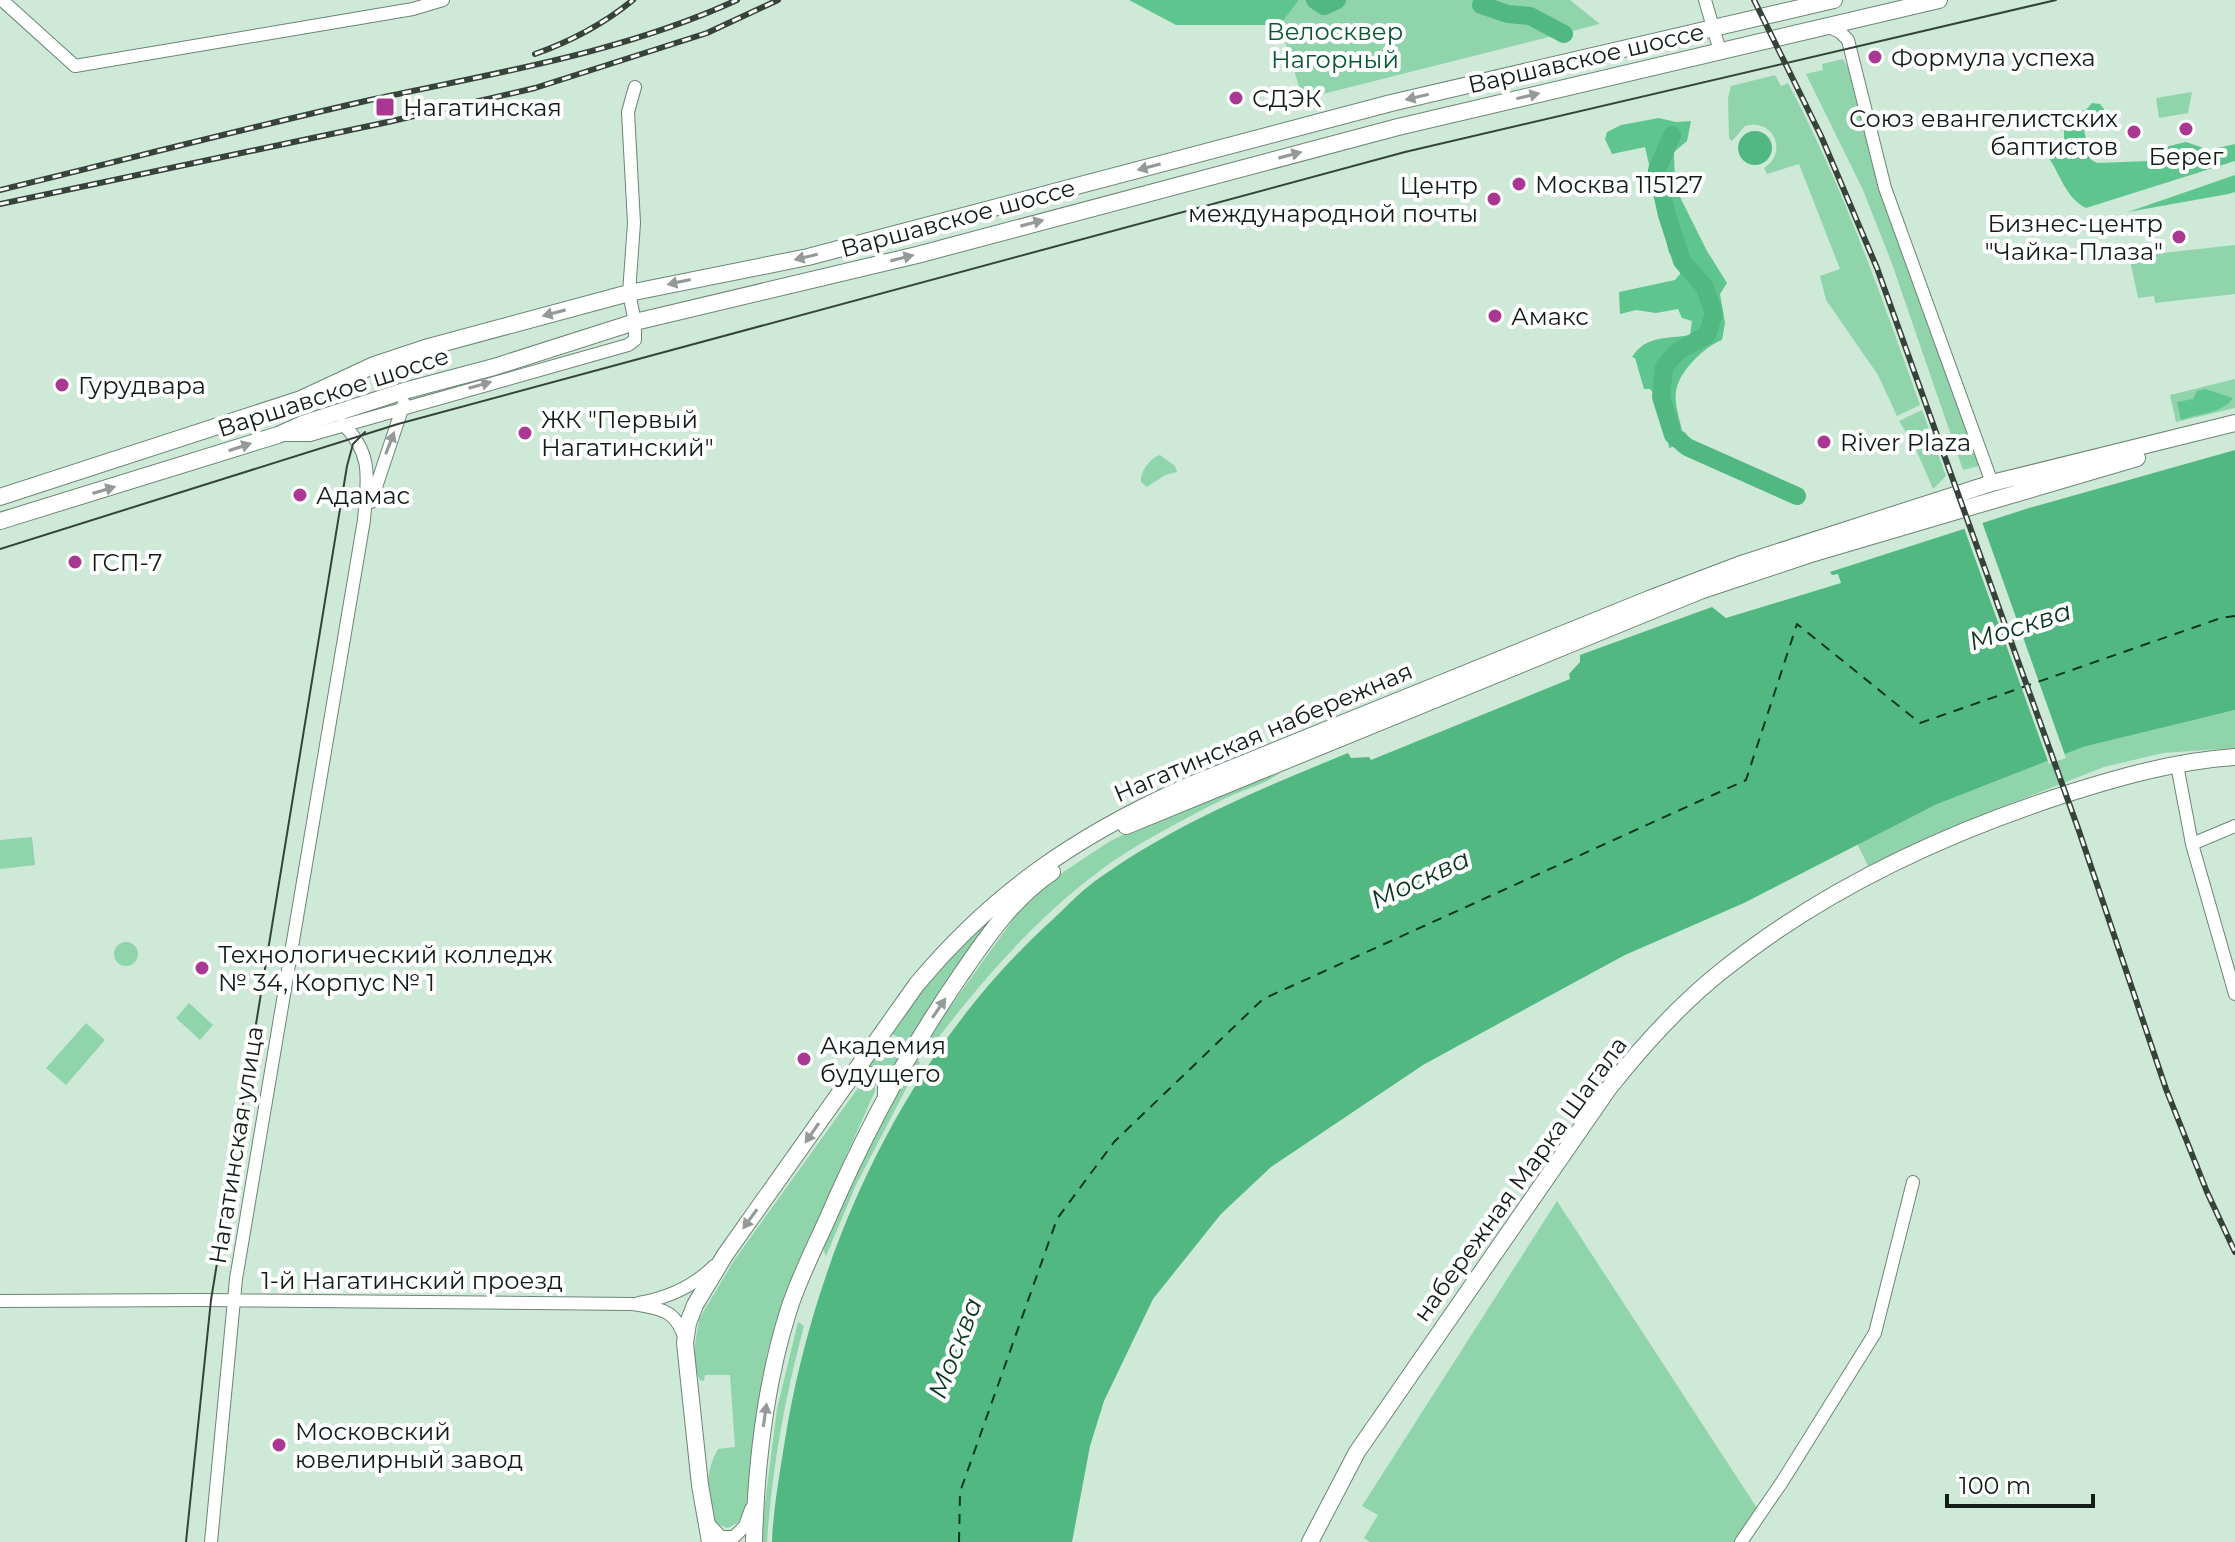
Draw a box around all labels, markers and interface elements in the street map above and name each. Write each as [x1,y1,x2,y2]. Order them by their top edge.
park label: Велосквер Нагорный [1267,17,1403,74]
street label: Варшавское шоссе [1465,17,1707,99]
place label: Формула успеха [1891,43,2096,72]
marker: Формула успеха [1866,48,1884,66]
place label: СДЭК [1252,84,1322,113]
marker: СДЭК [1227,89,1245,107]
one-way arrow [1515,89,1540,102]
one-way arrow [1405,91,1430,103]
place label: Нагатинская [403,93,562,122]
marker: Нагатинская [374,96,396,118]
place label: Союз евангелистских баптистов [1849,104,2118,161]
marker: Берег [2177,120,2195,138]
marker: Союз евангелистских баптистов [2125,123,2143,141]
place label: Берег [2149,142,2224,171]
one-way arrow [1277,148,1302,160]
one-way arrow [1137,161,1162,173]
place label: Москва 115127 [1535,170,1703,199]
place label: Центр международной почты [1188,171,1478,228]
street label: Варшавское шоссе [838,173,1078,263]
marker: Москва 115127 [1510,175,1528,193]
marker: Центр международной почты [1485,190,1503,208]
place label: Бизнес-центр "Чайка-Плаза" [1985,209,2163,266]
one-way arrow [1021,216,1045,229]
marker: Бизнес-центр "Чайка-Плаза" [2170,228,2188,246]
one-way arrow [793,251,818,264]
one-way arrow [889,252,914,264]
one-way arrow [666,276,691,289]
place label: Амакс [1511,302,1589,331]
marker: Амакс [1486,307,1504,325]
one-way arrow [541,308,566,320]
street label: Варшавское шоссе [214,341,452,443]
place label: Гурудвара [78,371,206,400]
marker: Гурудвара [53,376,71,394]
one-way arrow [468,378,492,391]
place label: ЖК "Первый Нагатинский" [541,405,714,462]
marker: ЖК "Первый Нагатинский" [516,424,534,442]
place label: River Plaza [1840,428,1971,457]
one-way arrow [384,431,397,455]
marker: River Plaza [1815,433,1833,451]
one-way arrow [228,440,252,453]
place label: Адамас [316,481,410,510]
one-way arrow [92,483,116,496]
marker: Адамас [291,486,309,504]
place label: ГСП-7 [91,548,163,577]
marker: ГСП-7 [66,553,84,571]
water label: Москва [1965,594,2075,658]
street label: Нагатинская набережная [1109,656,1417,808]
water label: Москва [1365,842,1475,916]
place label: Технологический колледж № 34, Корпус № 1 [218,940,553,997]
marker: Технологический колледж № 34, Корпус № 1 [193,959,211,977]
one-way arrow [931,997,946,1018]
street label: Нагатинская улица [203,1024,269,1266]
place label: Академия будущего [820,1031,946,1088]
street label: набережная Марка Шагала [1407,1031,1633,1327]
marker: Академия будущего [795,1050,813,1068]
one-way arrow [804,1123,820,1144]
one-way arrow [743,1209,758,1230]
street label: 1-й Нагатинский проезд [261,1266,563,1295]
water label: Москва [921,1293,989,1403]
one-way arrow [759,1402,772,1427]
place label: Московский ювелирный завод [295,1417,523,1474]
marker: Московский ювелирный завод [270,1436,288,1454]
scale bar [1947,1458,2093,1508]
text: 100 m [1959,1471,2031,1500]

